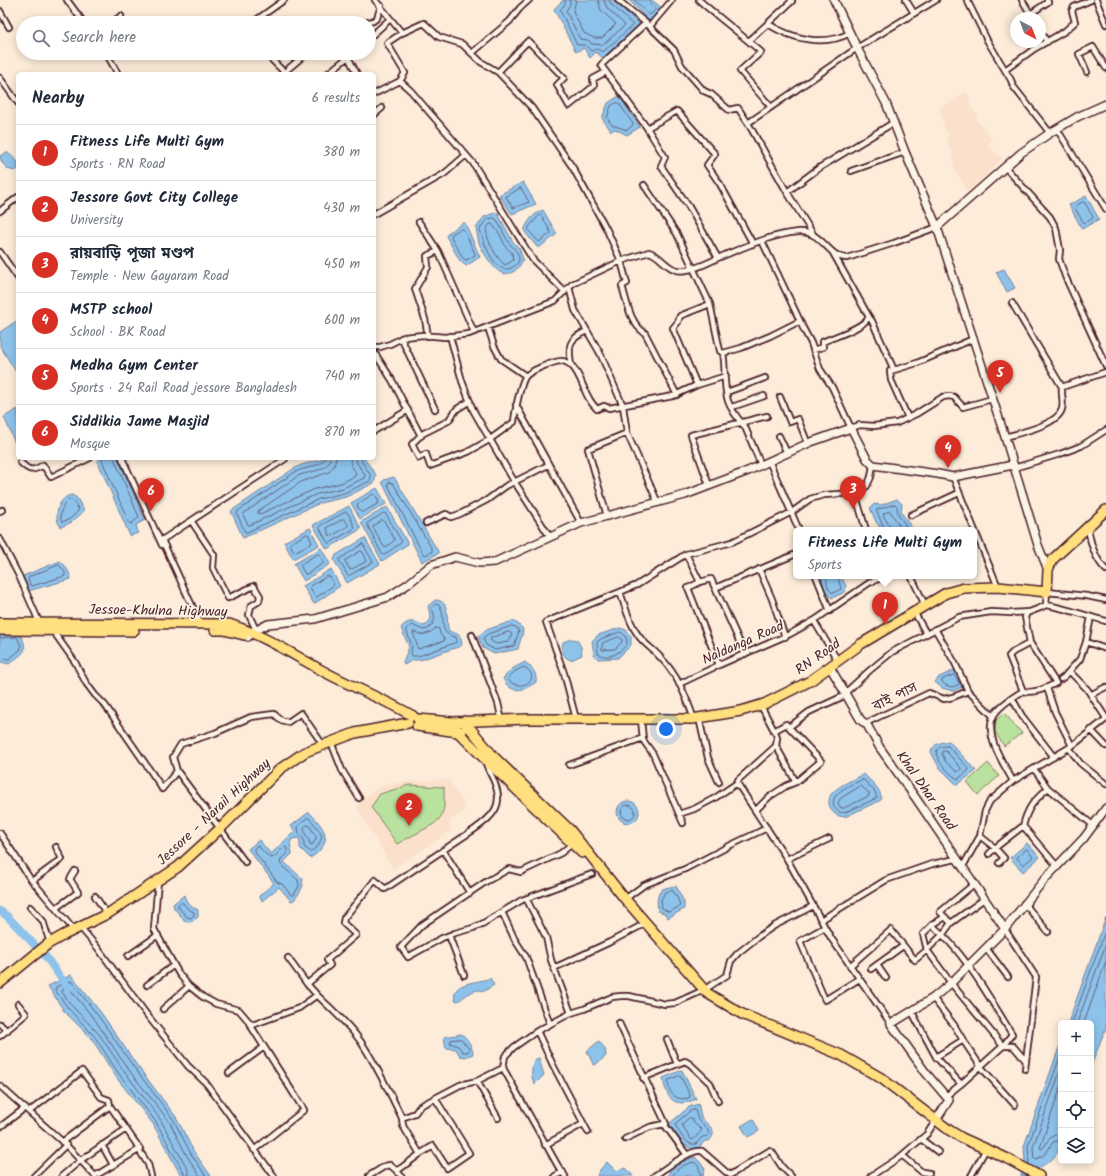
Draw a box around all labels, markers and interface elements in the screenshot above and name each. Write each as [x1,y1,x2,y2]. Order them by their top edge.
north arrow [1010,12,1046,48]
search box [16,16,376,60]
text: Search here [62,26,136,50]
icon: search [30,27,52,49]
text: Nearby [32,85,84,112]
text: 6 results [312,88,360,109]
text: Fitness Life Multi Gym [70,130,224,154]
text: 1 [43,142,47,163]
text: 380 m [323,142,360,163]
text: Sports · RN Road [70,154,165,175]
text: Jessore Govt City College [70,186,238,210]
text: 2 [41,198,49,219]
text: 430 m [323,198,360,219]
text: University [70,210,123,231]
text: রায়বাড়ি পূজা মণ্ডপ [70,242,194,266]
text: 3 [41,254,49,275]
text: 450 m [324,254,360,275]
text: Temple · New Gayaram Road [70,266,229,287]
text: MSTP school [70,298,152,322]
text: 4 [41,310,49,331]
text: 600 m [324,310,360,331]
text: School · BK Road [70,322,165,343]
text: Medha Gym Center [70,354,198,378]
pin: 5 [987,360,1013,393]
text: 5 [42,366,48,387]
text: 740 m [325,366,360,387]
text: Sports · 24 Rail Road jessore Bangladesh [70,378,297,399]
text: Siddikia Jame Masjid [70,410,209,434]
text: 6 [41,422,49,443]
text: 870 m [324,422,360,443]
text: Mosque [70,434,110,455]
pin: 4 [935,435,961,468]
pin: 3 [840,476,866,509]
pin: 6 [138,478,164,511]
popup [793,527,977,579]
text: Fitness Life Multi Gym [808,531,962,555]
text: Sports [808,555,842,576]
pin: 1 [872,592,898,625]
street label: Jessoe-Khulna Highway [88,599,228,623]
street label: Naldanga Road [699,615,788,671]
street label: RN Road [791,633,846,681]
street label: বাই পাস [868,677,921,718]
your location [656,719,676,739]
street label: Khal Dhar Road [890,747,962,836]
street label: Jessore - Narail Highway [152,753,276,871]
pin: 2 [396,793,422,826]
map controls [1058,1020,1094,1164]
button: + [1058,1020,1094,1056]
button: − [1058,1056,1094,1092]
button: locate [1058,1092,1094,1128]
button: layers [1058,1128,1094,1164]

